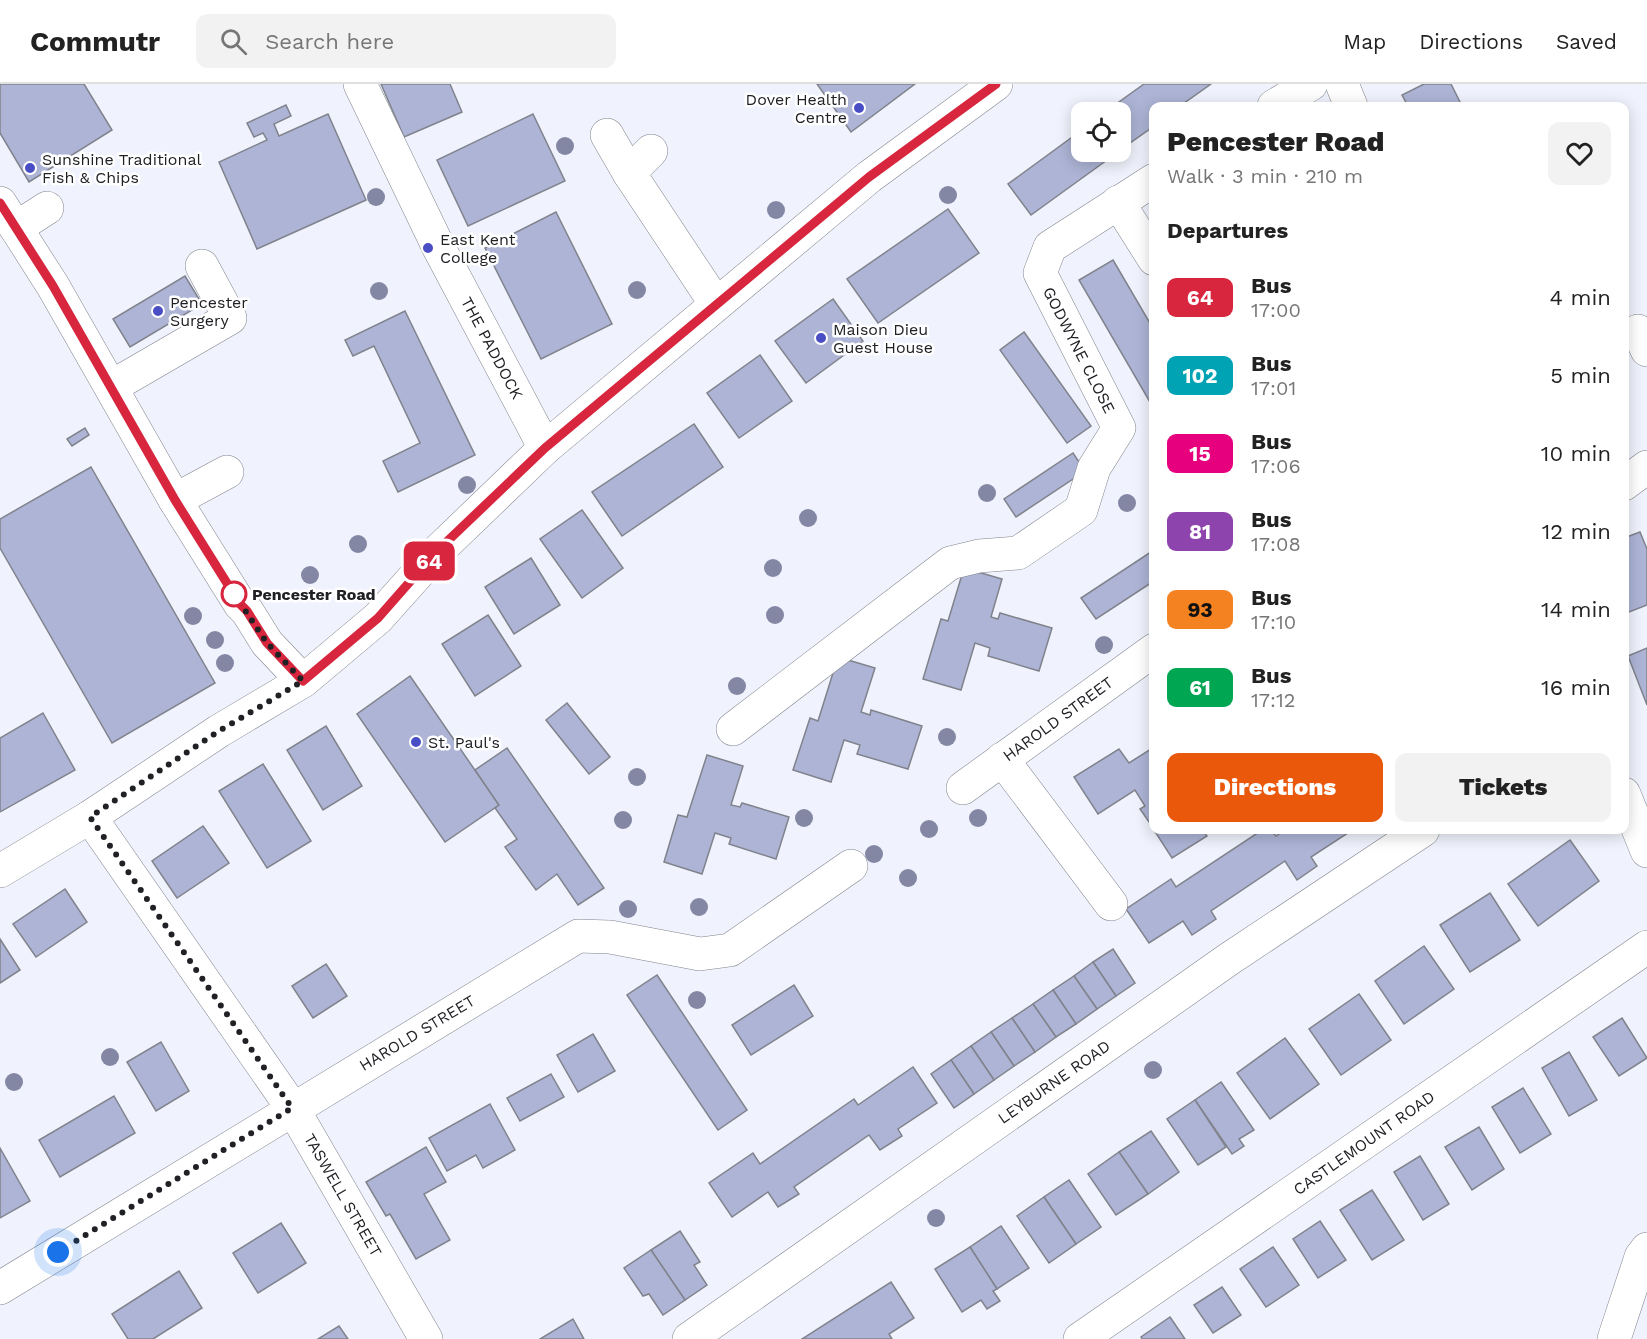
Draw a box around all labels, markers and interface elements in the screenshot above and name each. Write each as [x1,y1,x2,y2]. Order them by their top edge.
search box [196,14,616,68]
text: Commutr [30,25,160,58]
icon: search [217,25,250,58]
text: Search here [265,29,394,54]
text: Map [1343,29,1386,54]
text: Directions [1419,29,1523,54]
text: Saved [1556,29,1617,54]
place label: Dover Health Centre [746,90,847,127]
marker: Dover Health Centre [852,101,866,115]
map controls [1071,102,1131,162]
button: locate [1071,102,1131,162]
button: heart [1548,122,1611,185]
text: Pencester Road [1167,125,1384,158]
place label: Sunshine Traditional Fish & Chips [42,150,201,187]
marker: Sunshine Traditional Fish & Chips [23,161,37,175]
text: Walk · 3 min · 210 m [1167,164,1363,188]
text: Departures [1167,218,1288,243]
place label: East Kent College [440,230,516,267]
marker: East Kent College [421,241,435,255]
text: Bus [1251,273,1291,298]
street label: GODWYNE CLOSE [1039,284,1119,416]
text: 64 [1187,285,1213,310]
text: 4 min [1550,285,1611,310]
place label: Pencester Surgery [170,293,248,330]
street label: THE PADDOCK [457,294,527,403]
text: 17:00 [1251,298,1301,322]
marker: Pencester Surgery [151,304,165,318]
place label: Maison Dieu Guest House [833,320,933,357]
marker: Maison Dieu Guest House [814,331,828,345]
text: Bus [1251,351,1291,376]
text: 102 [1182,363,1218,388]
text: 5 min [1550,363,1611,388]
text: 17:01 [1251,376,1296,400]
text: Bus [1251,429,1291,454]
text: 15 [1189,441,1211,466]
text: 10 min [1541,441,1611,466]
text: 17:06 [1251,454,1301,478]
text: Bus [1251,507,1291,532]
text: 81 [1189,519,1211,544]
text: 12 min [1542,519,1611,544]
text: 17:08 [1251,532,1301,556]
line badge: 64 [402,542,456,580]
text: 64 [416,549,442,574]
marker: Pencester Road [221,581,247,607]
place label: Pencester Road [252,585,376,604]
text: Bus [1251,585,1291,610]
text: 93 [1187,597,1213,622]
text: 14 min [1541,597,1611,622]
text: 17:10 [1251,610,1296,634]
text: Bus [1251,663,1291,688]
street label: HAROLD STREET [999,672,1117,765]
text: 61 [1189,675,1211,700]
text: 16 min [1541,675,1611,700]
text: 17:12 [1251,688,1295,712]
place label: St. Paul's [428,733,500,752]
marker: St. Paul's [409,735,423,749]
button: Directions [1167,753,1383,822]
button: Tickets [1395,753,1611,822]
street label: HAROLD STREET [356,991,479,1075]
street label: LEYBURNE ROAD [994,1036,1114,1128]
street label: CASTLEMOUNT ROAD [1290,1087,1438,1199]
street label: TASWELL STREET [300,1130,386,1260]
your location [43,1237,73,1267]

